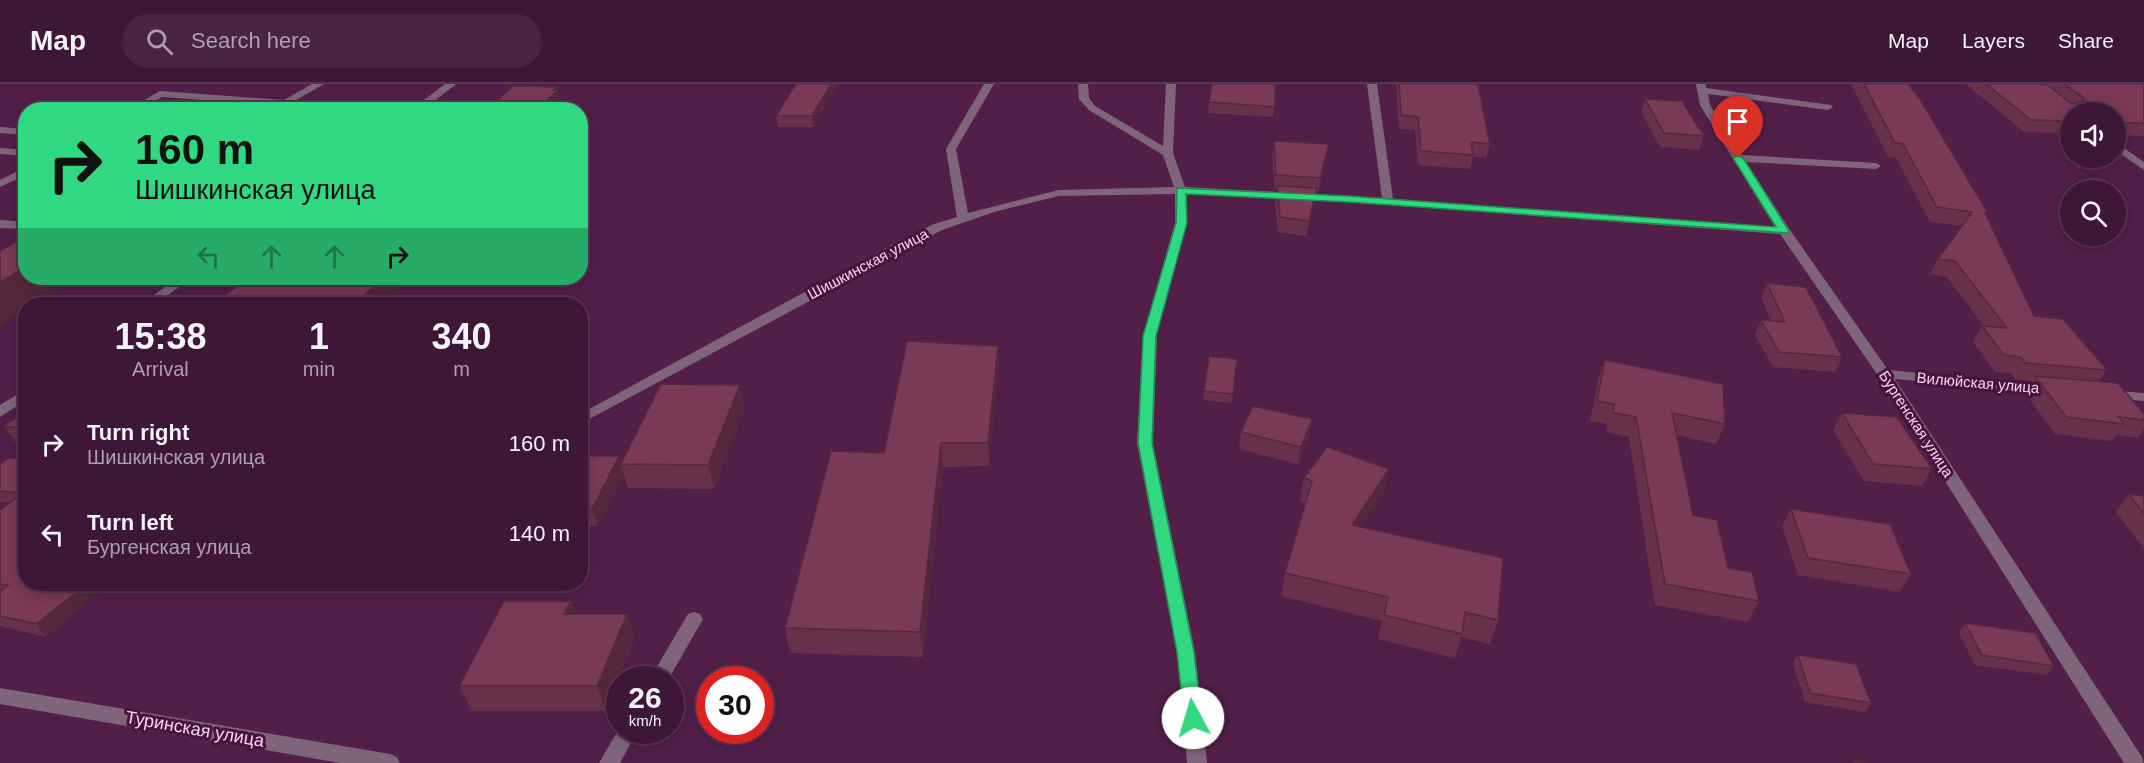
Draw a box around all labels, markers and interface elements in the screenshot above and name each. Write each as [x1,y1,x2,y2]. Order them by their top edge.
search box [122,14,542,68]
text: Map [30,25,86,56]
icon: search [143,25,176,58]
text: Search here [191,28,311,53]
text: Map [1888,29,1929,52]
text: Layers [1962,29,2025,52]
text: Share [2058,29,2114,52]
pin [1712,96,1763,158]
map controls [2060,102,2126,246]
button: sound [2060,102,2126,168]
icon: arrive [1721,105,1754,138]
icon: right [36,126,114,204]
text: 160 m [135,126,254,173]
text: Шишкинская улица [135,175,376,205]
button: search [2060,180,2126,246]
street label: Шишкинская улица [805,224,931,302]
icon: left [192,240,225,273]
icon: ahead [255,240,288,273]
icon: ahead [318,240,351,273]
icon: right [381,240,414,273]
text: 15:38 [114,316,206,357]
text: 1 [309,316,329,357]
text: 340 [431,316,492,357]
text: Arrival [132,358,189,380]
text: min [303,358,335,380]
text: m [453,358,470,380]
street label: Бургенская улица [1876,367,1957,481]
street label: Вилюйская улица [1916,369,2041,396]
text: Turn right [87,420,189,445]
icon: right [36,428,69,461]
text: 160 m [509,431,570,456]
text: Шишкинская улица [87,446,265,468]
text: Turn left [87,510,173,535]
icon: left [36,518,69,551]
text: 140 m [509,521,570,546]
text: Бургенская улица [87,536,251,558]
speed limit sign: 30 [696,666,774,744]
text: 26 [628,681,662,714]
position arrow [1161,686,1225,750]
street label: Туринская улица [124,707,267,751]
text: km/h [629,712,661,729]

